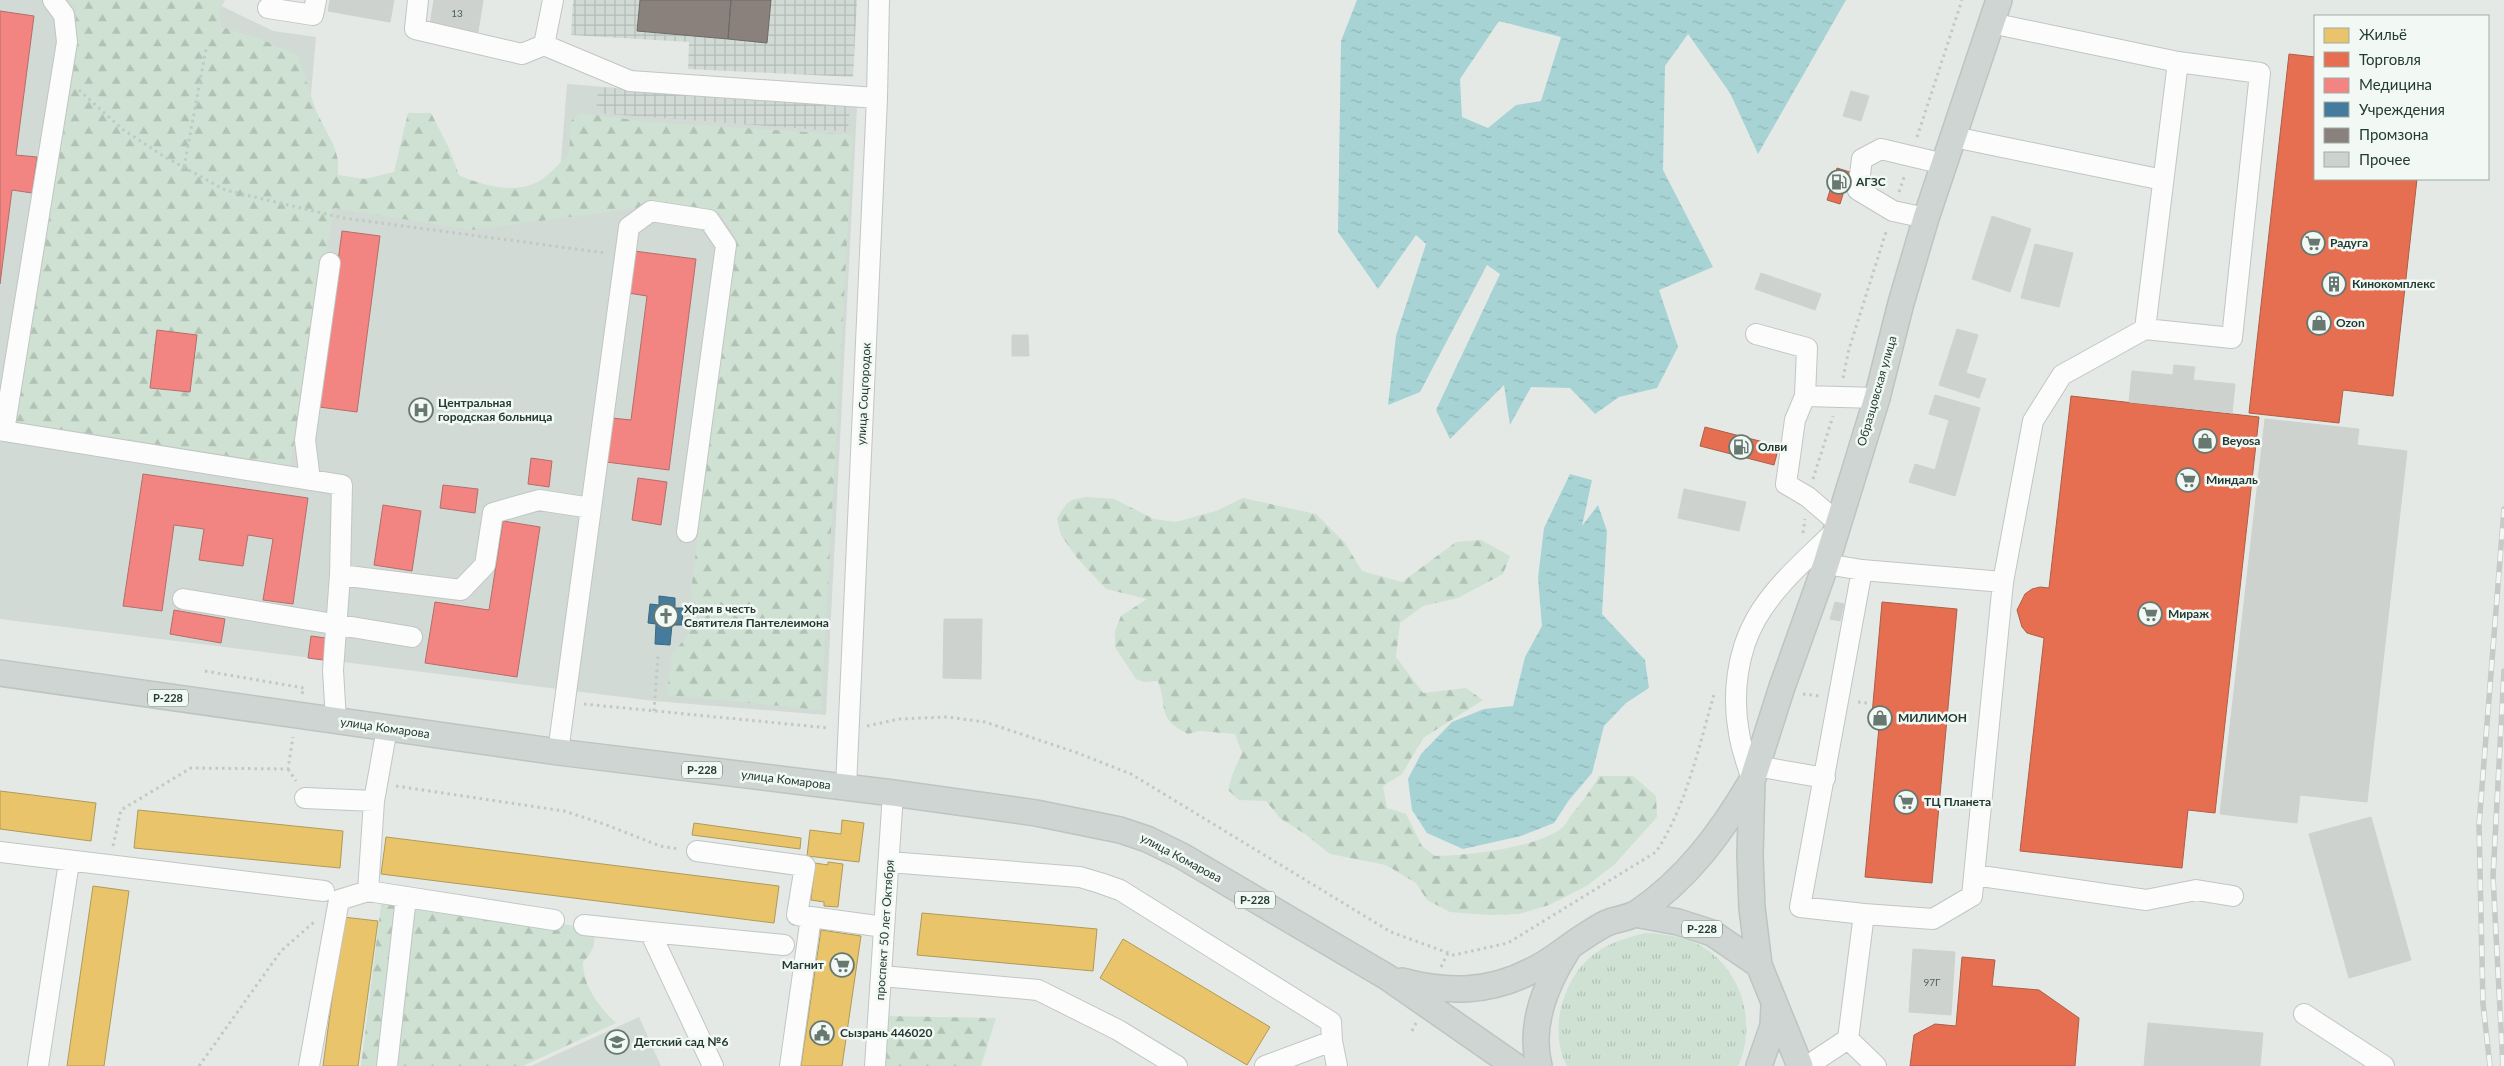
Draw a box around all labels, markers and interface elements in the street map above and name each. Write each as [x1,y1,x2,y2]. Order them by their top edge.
house number: 13 [451,7,463,19]
legend [2314,15,2489,180]
text: Жильё [2359,25,2407,43]
text: Торговля [2359,50,2421,68]
text: Медицина [2359,75,2432,93]
text: Учреждения [2359,100,2445,118]
text: Промзона [2359,125,2429,143]
text: Прочее [2359,150,2410,168]
fuel station icon: АГЗС [1826,169,1852,195]
place label: АГЗС [1855,174,1886,189]
supermarket icon: Радуга [2300,230,2326,256]
place label: Радуга [2330,235,2368,250]
building icon: Кинокомплекс [2321,271,2347,297]
place label: Кинокомплекс [2352,276,2435,291]
shop icon: Ozon [2306,310,2332,336]
place label: Ozon [2336,315,2365,330]
street label: Образцовская улица [1854,334,1899,448]
street label: улица Соцгородок [853,341,874,446]
place label: Центральная городская больница [438,395,552,424]
hospital icon: Центральная городская больница [408,397,434,423]
shop icon: Beyosa [2192,428,2218,454]
place label: Beyosa [2222,433,2260,448]
fuel station icon: Олви [1728,434,1754,460]
place label: Олви [1758,439,1787,454]
supermarket icon: Миндаль [2175,467,2201,493]
place label: Миндаль [2206,472,2258,487]
place label: Храм в честь Святителя Пантелеимона [684,601,829,630]
supermarket icon: Мираж [2137,601,2163,627]
church icon: Храм в честь Святителя Пантелеимона [653,603,679,629]
place label: Мираж [2168,606,2209,621]
road number: Р-228 [148,690,188,706]
shop icon: МИЛИМОН [1867,705,1893,731]
place label: МИЛИМОН [1898,710,1967,725]
street label: улица Комарова [339,714,431,741]
road number: Р-228 [682,762,722,778]
street label: улица Комарова [740,767,832,792]
supermarket icon: ТЦ Планета [1893,789,1919,815]
place label: ТЦ Планета [1924,794,1991,809]
street label: улица Комарова [1138,830,1225,885]
street label: проспект 50 лет Октября [872,859,897,1001]
road number: Р-228 [1235,892,1275,908]
road number: Р-228 [1682,921,1722,938]
supermarket icon: Магнит [829,952,855,978]
place label: Магнит [782,957,825,972]
house number: 97Г [1924,976,1941,988]
public building icon: Сызрань 446020 [809,1020,835,1046]
place label: Сызрань 446020 [840,1025,932,1040]
school or university icon: Детский сад №6 [604,1029,630,1055]
place label: Детский сад №6 [634,1034,728,1049]

